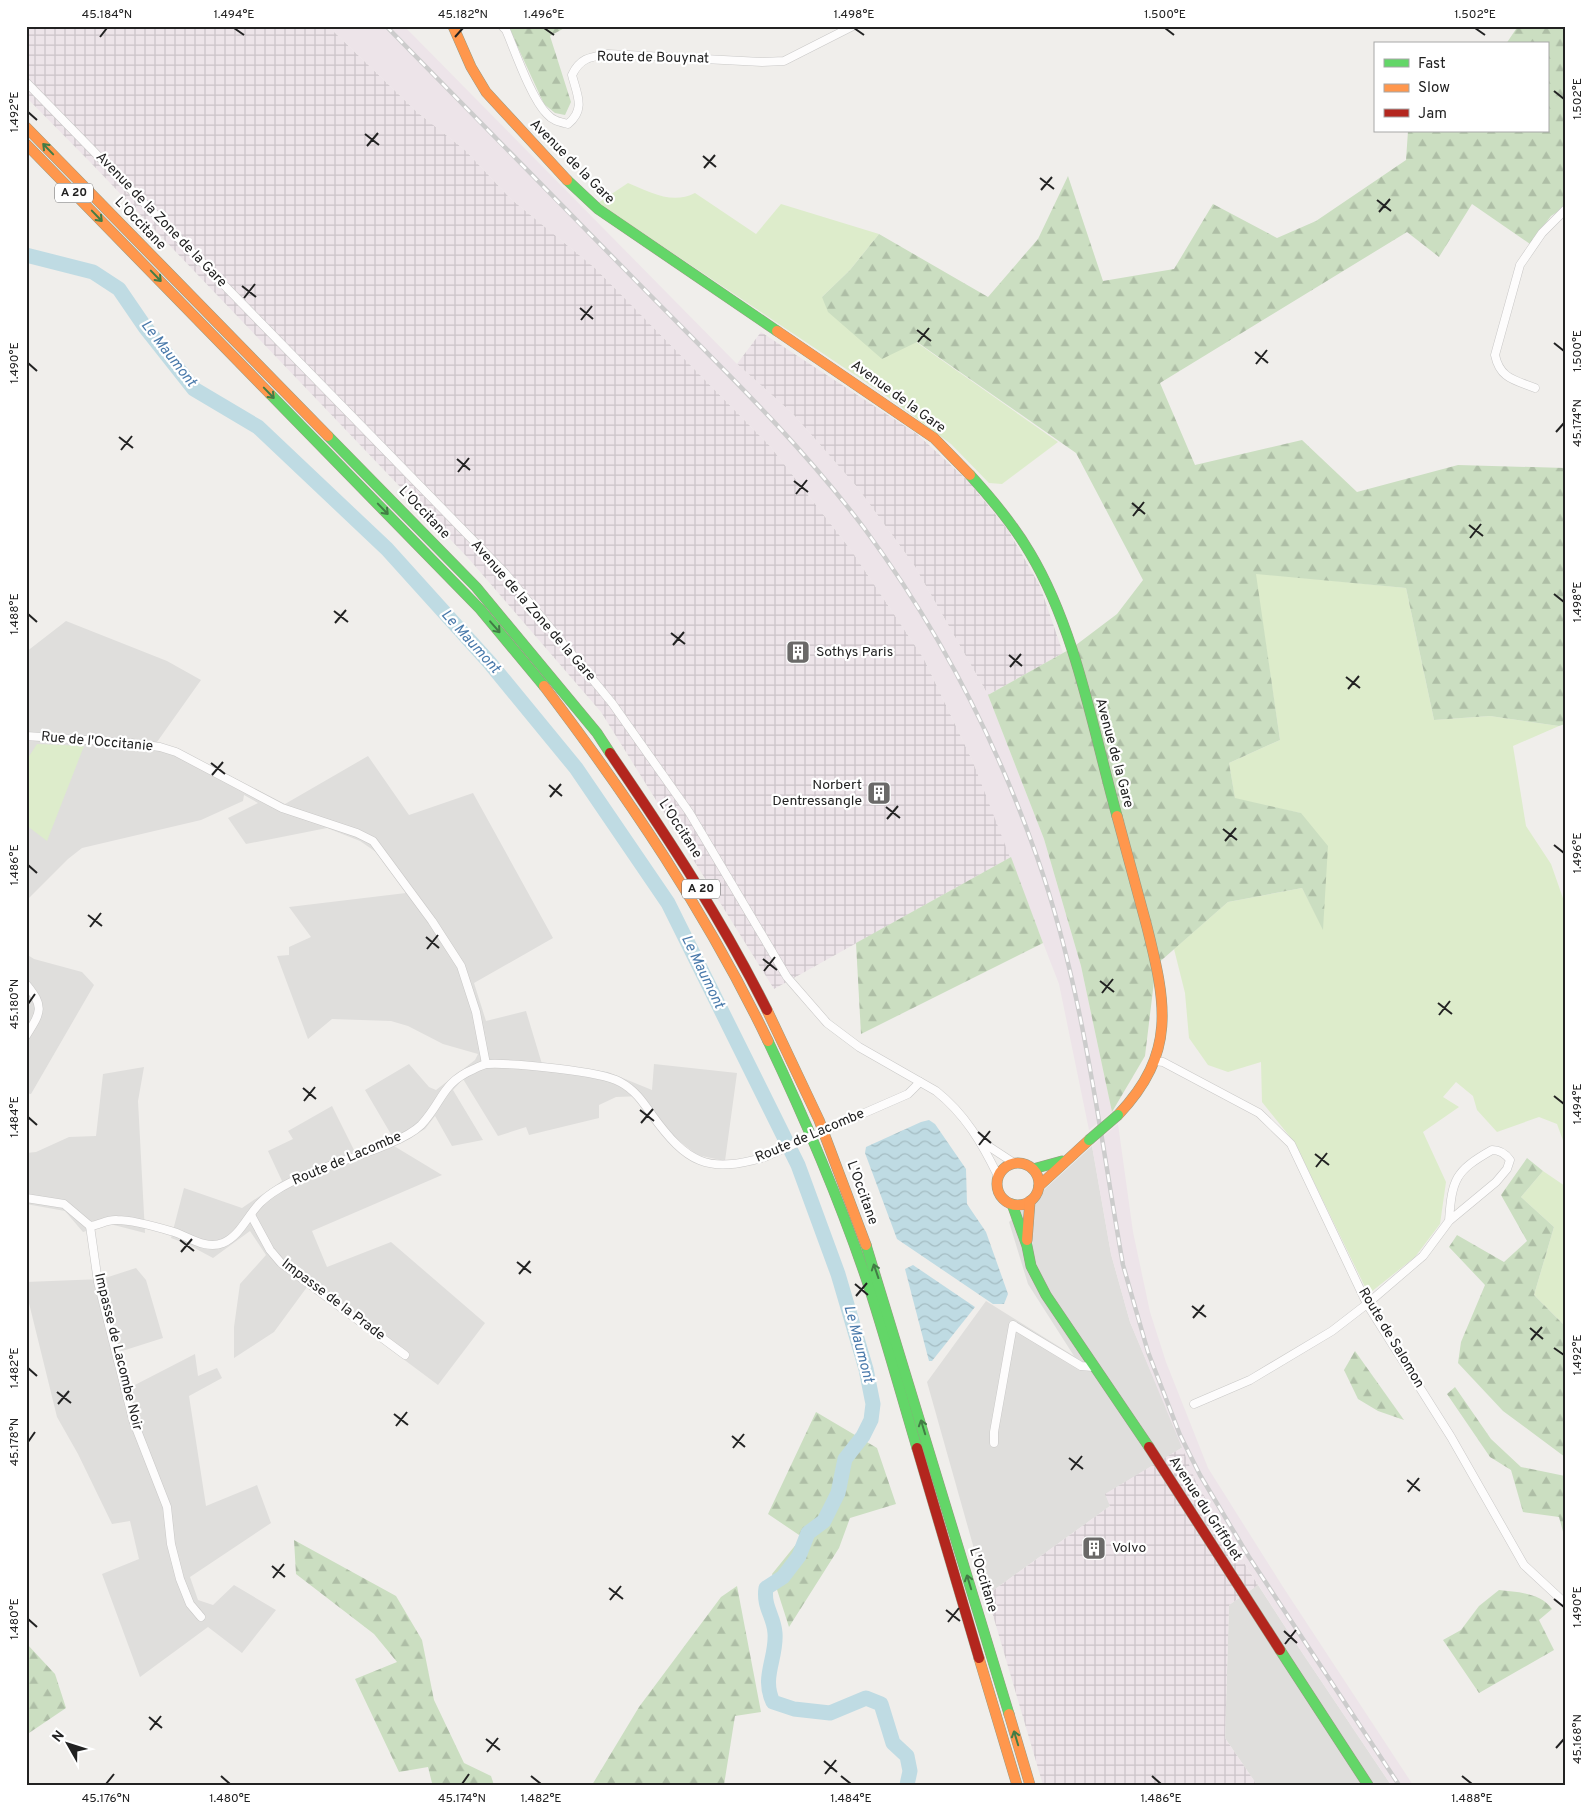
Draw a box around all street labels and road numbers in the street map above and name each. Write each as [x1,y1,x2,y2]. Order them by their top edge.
street label: Route de Bouynat [597,49,709,67]
street label: Avenue de la Gare [526,116,618,208]
street label: Avenue de la Zone de la Gare [92,149,230,291]
road number: A 20 [55,184,93,202]
street label: L'Occitane [111,194,169,254]
street label: Avenue de la Gare [847,357,949,437]
street label: L'Occitane [395,483,453,543]
street label: Avenue de la Zone de la Gare [467,537,599,685]
street label: Avenue de la Gare [1091,696,1137,810]
street label: Rue de l'Occitanie [40,729,154,755]
street label: L'Occitane [655,796,705,862]
road number: A 20 [682,880,720,899]
street label: Route de Lacombe [753,1105,867,1167]
street label: Route de Lacombe [290,1128,404,1190]
street label: L'Occitane [843,1159,881,1227]
street label: Impasse de la Prade [278,1256,388,1344]
street label: Impasse de Lacombe Noir [90,1271,146,1433]
street label: Route de Salomon [1354,1285,1428,1391]
street label: Avenue du Griffolet [1165,1454,1245,1564]
street label: L'Occitane [965,1546,1001,1614]

